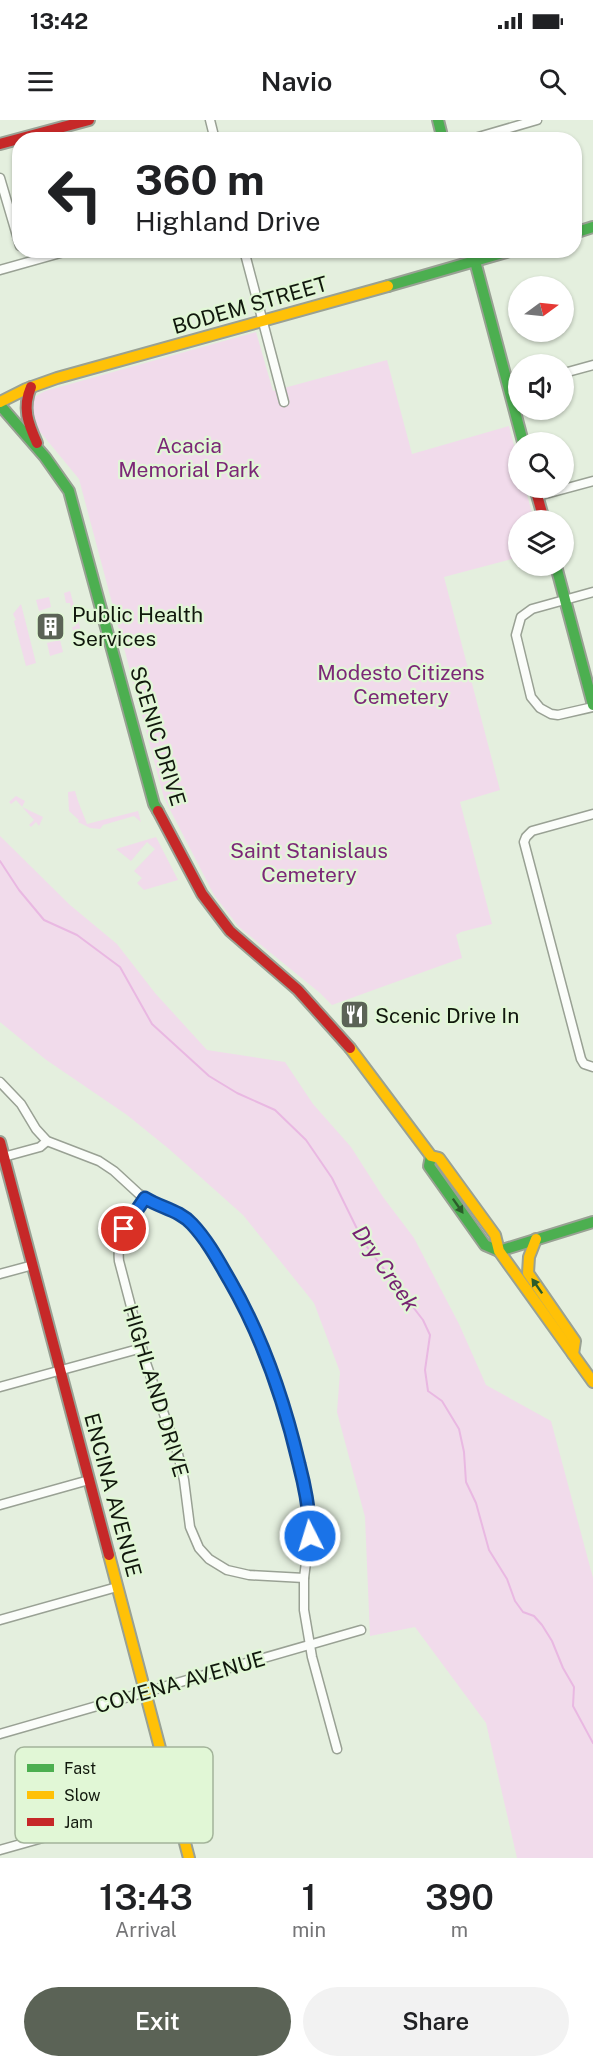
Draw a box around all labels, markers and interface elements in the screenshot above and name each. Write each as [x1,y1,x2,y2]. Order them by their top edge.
text: 13:42 [30,8,88,34]
icon: menu [24,65,57,98]
text: Navio [261,65,332,97]
icon: search [536,65,569,98]
text: 360 m [135,155,265,204]
icon: left [36,156,114,234]
text: Highland Drive [135,205,321,237]
street label: BODEM STREET [170,271,330,339]
north arrow [508,276,574,342]
map controls [508,276,574,576]
button: sound [508,354,574,420]
button: search [508,432,574,498]
park label: Acacia Memorial Park [118,433,260,482]
button: layers [508,510,574,576]
place label: Public Health Services [72,602,203,651]
building icon: Public Health Services [35,610,67,642]
park label: Modesto Citizens Cemetery [317,660,485,709]
street label: SCENIC DRIVE [125,663,191,809]
park label: Saint Stanislaus Cemetery [230,838,388,887]
restaurant icon: Scenic Drive In [338,999,370,1031]
place label: Scenic Drive In [375,1003,519,1028]
one-way arrow [452,1197,464,1213]
pin [98,1203,149,1254]
icon: arrive [107,1212,140,1245]
water label: Dry Creek [347,1220,425,1316]
one-way arrow [531,1279,543,1295]
street label: HIGHLAND DRIVE [118,1302,194,1480]
street label: ENCINA AVENUE [79,1410,147,1580]
position arrow [278,1504,342,1568]
street label: COVENA AVENUE [92,1646,268,1718]
legend [15,1747,213,1843]
text: Fast [64,1759,96,1778]
text: Slow [64,1786,101,1805]
text: Jam [64,1813,93,1832]
text: 13:43 [99,1876,193,1918]
text: 1 [301,1876,317,1918]
text: 390 [425,1876,494,1918]
text: Arrival [115,1918,177,1942]
text: min [292,1918,326,1942]
text: m [451,1918,468,1942]
button: Exit [24,1987,291,2056]
button: Share [303,1987,569,2056]

